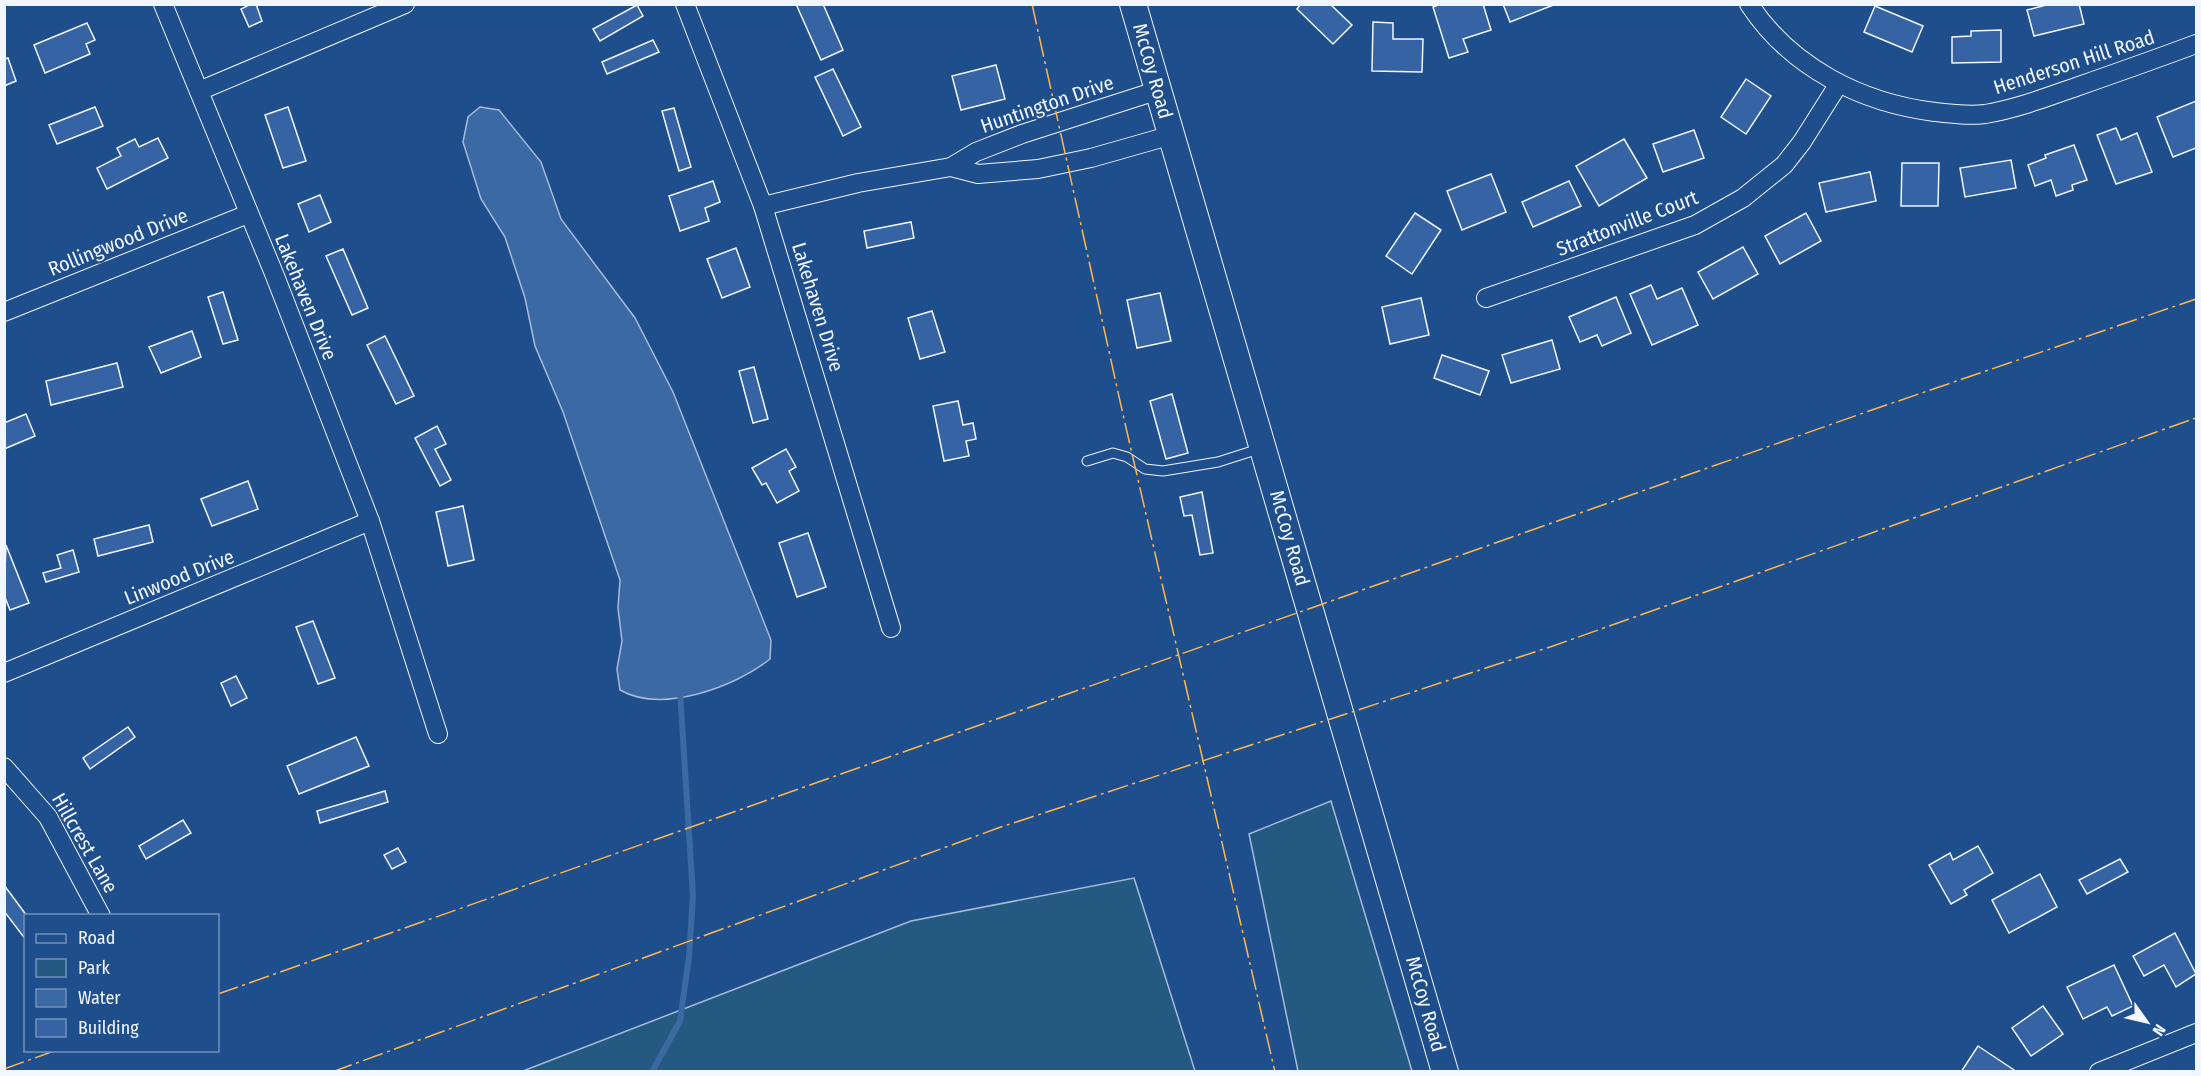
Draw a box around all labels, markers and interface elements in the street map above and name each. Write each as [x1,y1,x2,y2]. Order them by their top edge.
street label: McCoy Road [1128,21,1178,121]
street label: Henderson Hill Road [1990,25,2158,99]
street label: Huntington Drive [977,70,1117,138]
street label: Strattonville Court [1553,185,1702,261]
street label: Rollingwood Drive [45,203,191,281]
street label: Lakehaven Drive [270,230,342,364]
street label: Lakehaven Drive [787,239,849,375]
street label: McCoy Road [1265,488,1315,588]
street label: Linwood Drive [121,544,237,610]
street label: Hillcrest Lane [47,789,123,897]
legend [24,914,219,1052]
text: Road [78,927,115,949]
street label: McCoy Road [1401,954,1451,1054]
text: Park [78,957,111,979]
text: Water [78,987,121,1009]
north arrow [2117,992,2177,1052]
text: Building [78,1017,139,1039]
text: N [2148,1021,2170,1039]

